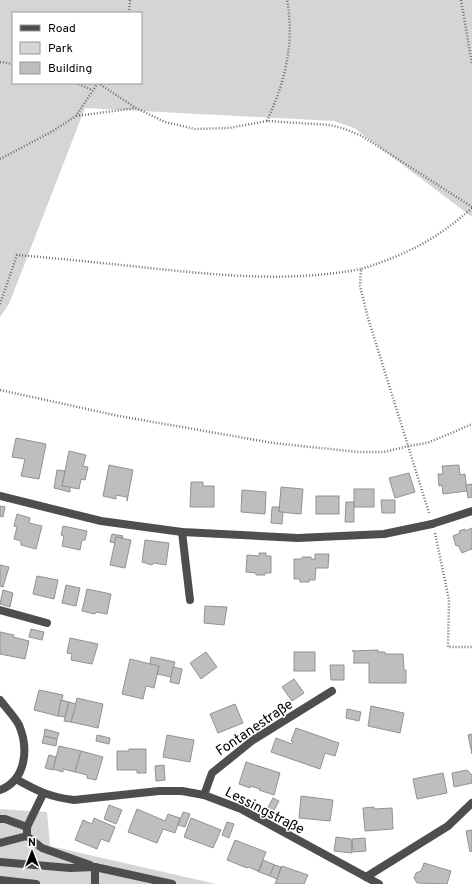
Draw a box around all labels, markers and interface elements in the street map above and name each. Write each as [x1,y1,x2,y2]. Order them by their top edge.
legend [12,12,142,84]
text: Road [48,21,76,37]
text: Park [48,41,73,57]
text: Building [48,61,92,77]
street label: Fontanestraße [213,696,297,760]
street label: Lessingstraße [222,784,307,839]
north arrow [12,832,52,872]
text: N [28,836,36,850]

